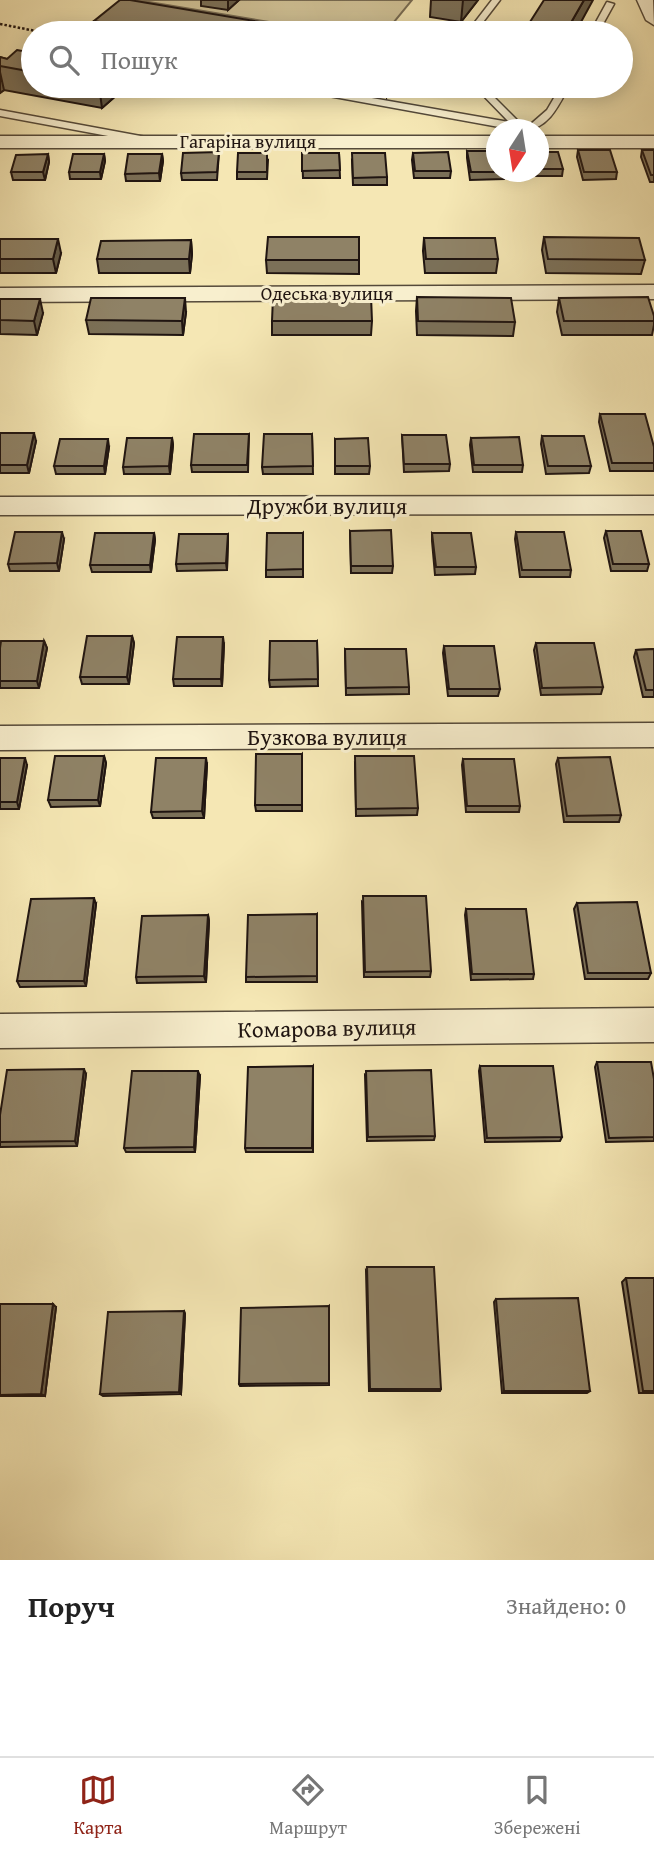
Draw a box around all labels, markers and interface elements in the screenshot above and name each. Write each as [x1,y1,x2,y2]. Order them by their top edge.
search box [21,21,633,98]
text: Пошук [101,40,178,79]
icon: search [45,41,83,79]
north arrow [486,119,549,182]
street label: Гагаріна вулиця [180,127,317,155]
street label: Одеська вулиця [261,279,394,307]
street label: Дружби вулиця [246,489,407,522]
street label: Бузкова вулиця [247,720,407,753]
street label: Комарова вулиця [237,1009,417,1046]
text: Поруч [28,1584,115,1628]
text: Знайдено: 0 [506,1589,626,1622]
tab: Карта [73,1771,123,1841]
tab: Маршрут [269,1771,347,1841]
tab: Збережені [494,1771,581,1841]

